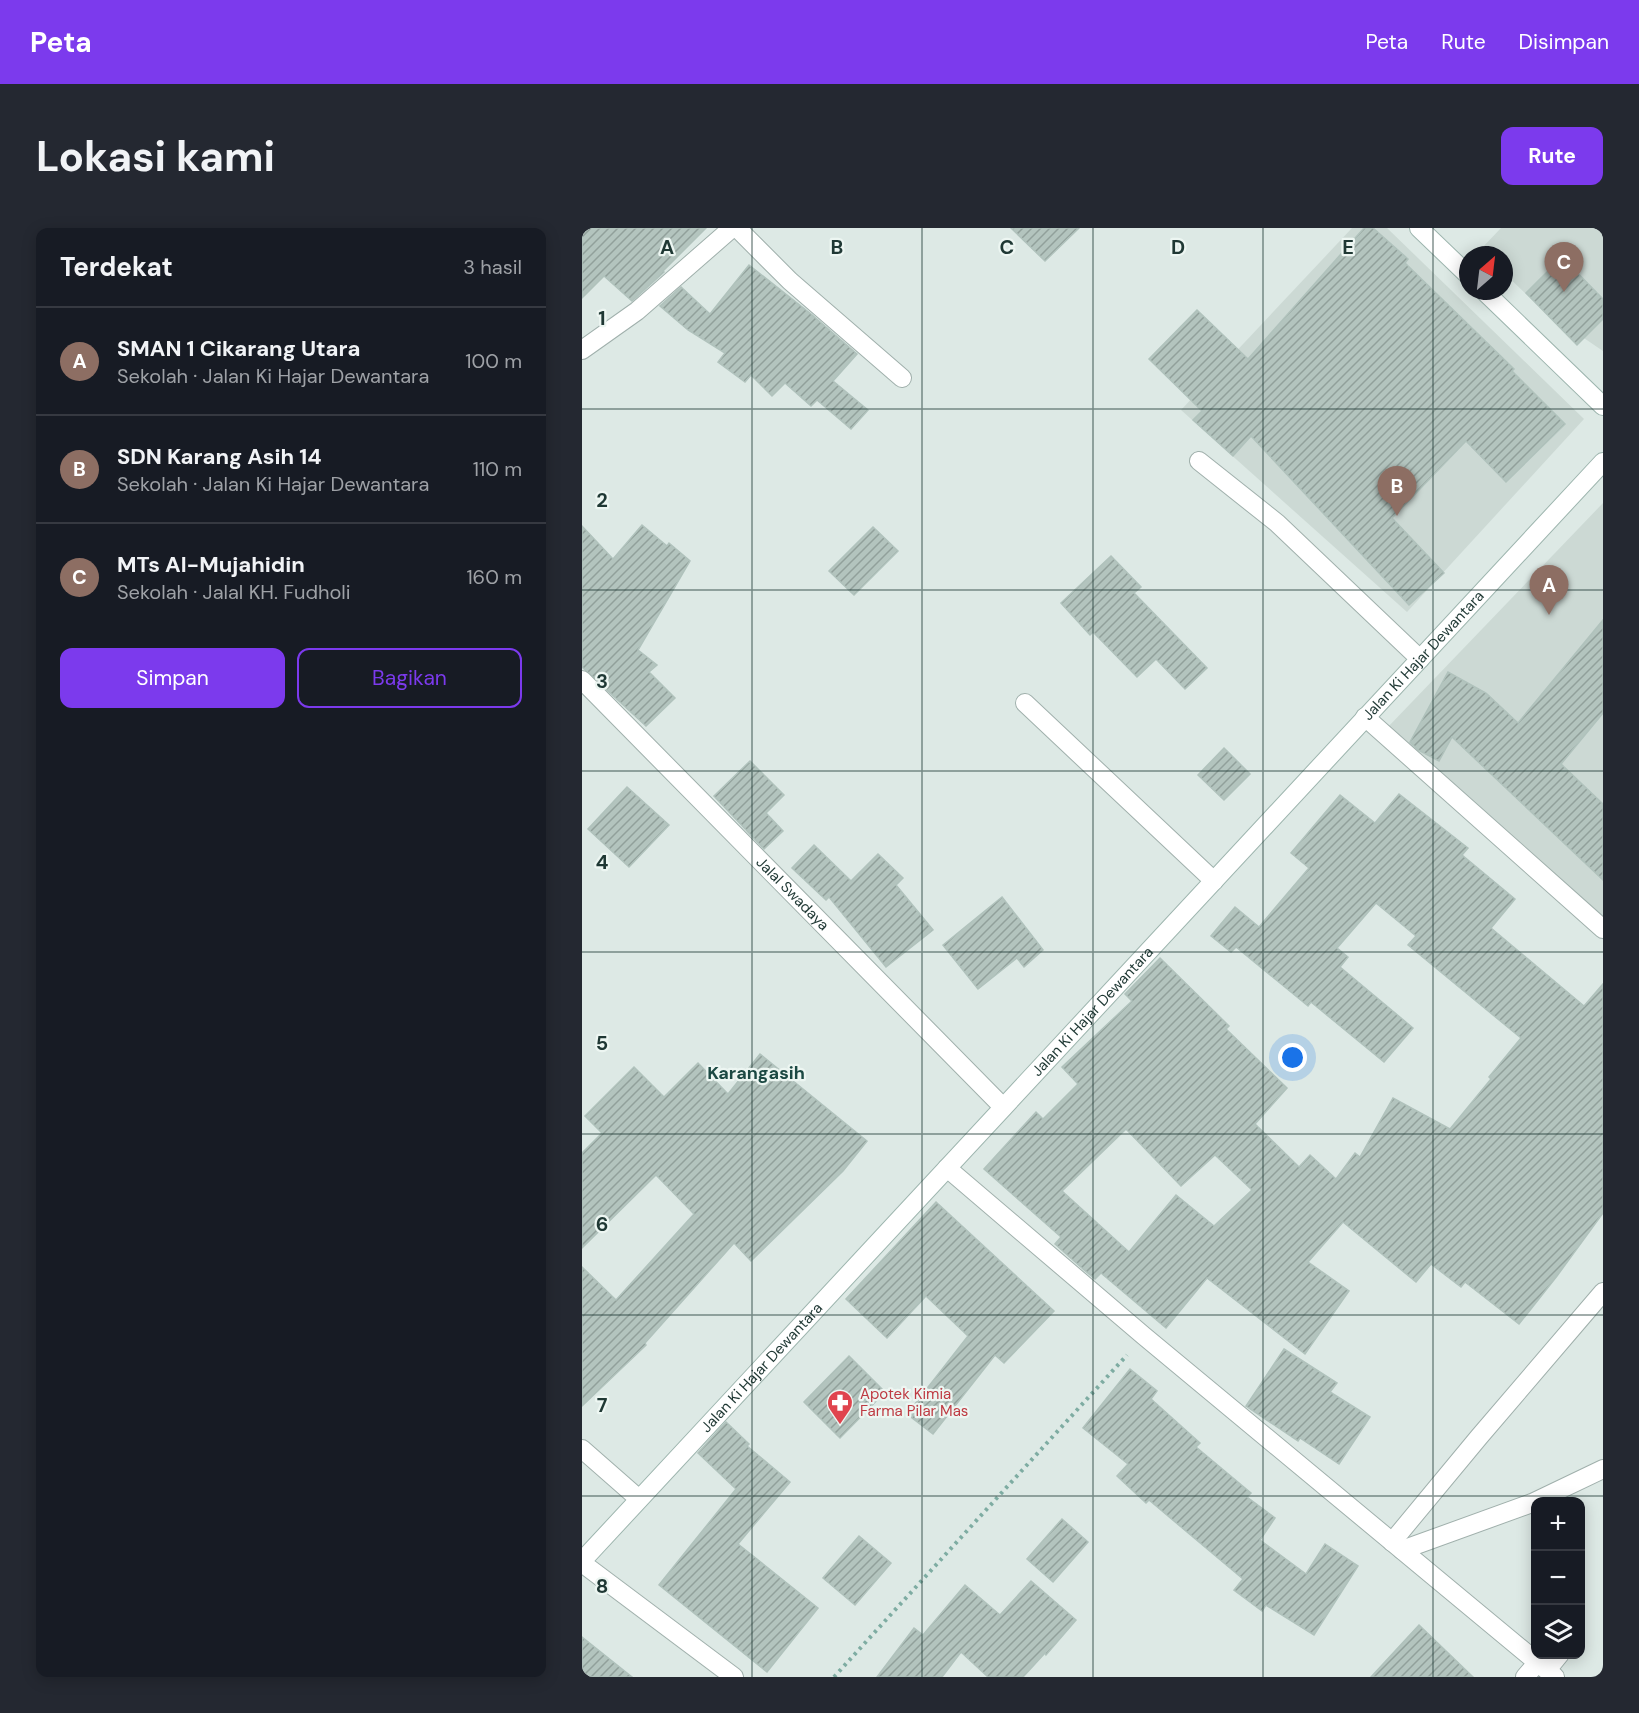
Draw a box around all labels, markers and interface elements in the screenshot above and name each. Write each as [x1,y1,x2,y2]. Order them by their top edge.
text: Peta [30,24,92,61]
text: Peta [1365,28,1408,56]
text: Rute [1441,28,1486,56]
text: Disimpan [1519,28,1609,56]
button: Rute [1501,127,1603,185]
text: Lokasi kami [36,129,275,184]
text: A [660,234,674,260]
text: B [831,234,843,260]
text: C [1000,234,1014,260]
text: D [1171,234,1185,260]
text: E [1342,234,1354,260]
pin: C [1544,242,1584,292]
north arrow [1459,246,1513,300]
text: Terdekat [60,250,173,284]
text: 3 hasil [463,254,522,280]
text: 1 [598,305,606,331]
text: SMAN 1 Cikarang Utara [117,334,360,363]
text: A [72,348,87,374]
text: 100 m [465,348,522,374]
text: Sekolah · Jalan Ki Hajar Dewantara [117,363,429,389]
text: SDN Karang Asih 14 [117,442,322,471]
text: B [73,456,86,482]
text: 110 m [473,456,522,482]
pin: B [1378,466,1416,516]
text: Sekolah · Jalan Ki Hajar Dewantara [117,471,429,497]
text: 2 [596,487,608,513]
text: MTs Al-Mujahidin [117,550,305,579]
text: C [72,564,87,590]
text: 160 m [466,564,522,590]
pin: A [1530,566,1568,615]
text: Sekolah · Jalal KH. Fudholi [117,579,351,605]
street label: Jalan Ki Hajar Dewantara [1358,586,1489,725]
button: Simpan [60,648,285,708]
button: Bagikan [297,648,522,708]
text: 3 [596,668,608,694]
text: 4 [596,849,609,875]
street label: Jalal Swadaya [752,852,833,935]
street label: Jalan Ki Hajar Dewantara [1027,942,1158,1081]
text: 5 [596,1030,608,1056]
your location [1278,1043,1307,1072]
district label: Karangasih [707,1061,805,1085]
text: 6 [596,1211,608,1237]
street label: Jalan Ki Hajar Dewantara [696,1298,827,1437]
place label: Apotek Kimia Farma Pilar Mas [860,1384,968,1421]
pharmacy icon: Apotek Kimia Farma Pilar Mas [825,1388,855,1426]
text: 7 [597,1392,608,1418]
map controls [1531,1497,1585,1659]
button: + [1531,1497,1585,1551]
button: − [1531,1551,1585,1605]
text: 8 [596,1573,608,1599]
button: layers [1531,1605,1585,1659]

